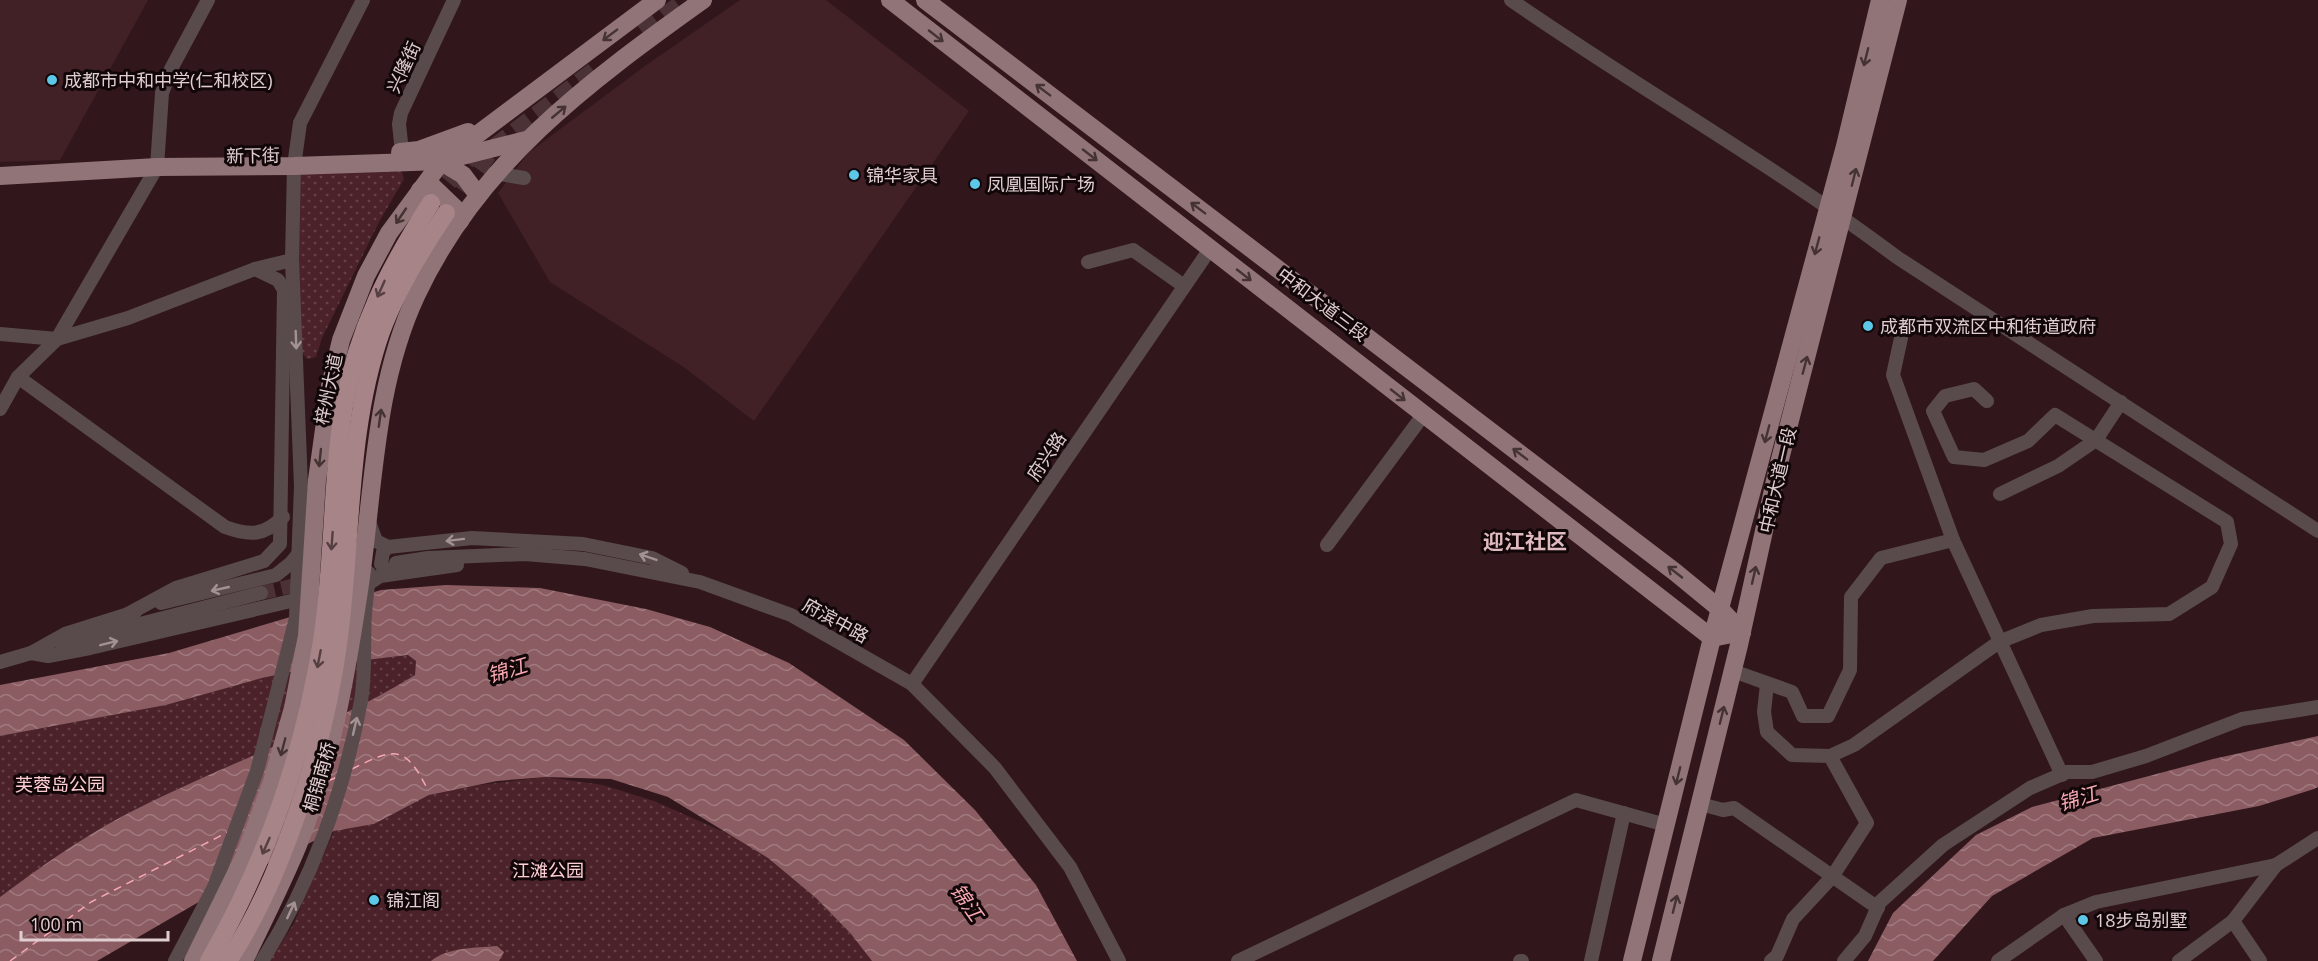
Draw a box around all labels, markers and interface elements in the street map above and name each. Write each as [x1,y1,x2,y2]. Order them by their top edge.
one-way arrow [602,29,618,41]
one-way arrow [928,29,944,42]
street label: 兴隆街 [381,37,425,97]
one-way arrow [1860,47,1872,66]
place label: 成都市中和中学(仁和校区) [64,68,273,92]
marker: 成都市中和中学(仁和校区) [45,73,59,87]
one-way arrow [1035,83,1051,96]
one-way arrow [551,105,566,119]
street label: 新下街 [226,143,280,167]
one-way arrow [1082,149,1098,162]
place label: 锦华家具 [866,163,938,187]
one-way arrow [1849,167,1861,186]
marker: 锦华家具 [847,168,861,182]
place label: 凤凰国际广场 [987,172,1095,196]
marker: 凤凰国际广场 [968,177,982,191]
one-way arrow [1190,202,1206,215]
one-way arrow [394,208,407,225]
one-way arrow [1811,236,1822,255]
street label: 中和大道三段 [1273,262,1373,346]
one-way arrow [1236,269,1252,281]
one-way arrow [375,280,386,298]
place label: 成都市双流区中和街道政府 [1880,314,2096,338]
marker: 成都市双流区中和街道政府 [1861,319,1875,333]
one-way arrow [290,329,301,349]
street label: 梓州大道 [309,351,347,427]
one-way arrow [1800,356,1812,375]
one-way arrow [1390,388,1406,401]
one-way arrow [375,409,386,428]
one-way arrow [1761,424,1773,443]
street label: 中和大道一段 [1753,425,1801,535]
street label: 府兴路 [1021,427,1071,485]
one-way arrow [1512,447,1528,460]
one-way arrow [314,448,325,468]
district label: 迎江社区 [1483,527,1567,555]
one-way arrow [326,530,337,550]
one-way arrow [445,535,465,546]
one-way arrow [639,551,658,562]
one-way arrow [1667,566,1683,579]
one-way arrow [1749,566,1761,585]
one-way arrow [211,583,230,595]
street label: 府滨中路 [799,592,873,648]
one-way arrow [99,637,118,649]
one-way arrow [313,649,324,668]
water label: 锦江 [484,651,532,689]
one-way arrow [1716,706,1728,725]
one-way arrow [350,717,361,737]
one-way arrow [276,737,288,756]
street label: 桐锦南桥 [298,739,340,815]
one-way arrow [1671,767,1683,786]
park label: 芙蓉岛公园 [15,772,105,796]
water label: 锦江 [2055,779,2103,817]
one-way arrow [260,837,271,855]
park label: 江滩公园 [512,858,584,882]
water label: 锦江 [944,878,991,928]
place label: 锦江阁 [386,888,440,912]
marker: 锦江阁 [367,893,381,907]
one-way arrow [1669,895,1681,914]
one-way arrow [286,902,298,920]
scale bar [21,904,168,942]
place label: 18步岛别墅 [2095,908,2188,932]
text: 100 m [30,912,82,936]
marker: 18步岛别墅 [2076,913,2090,927]

